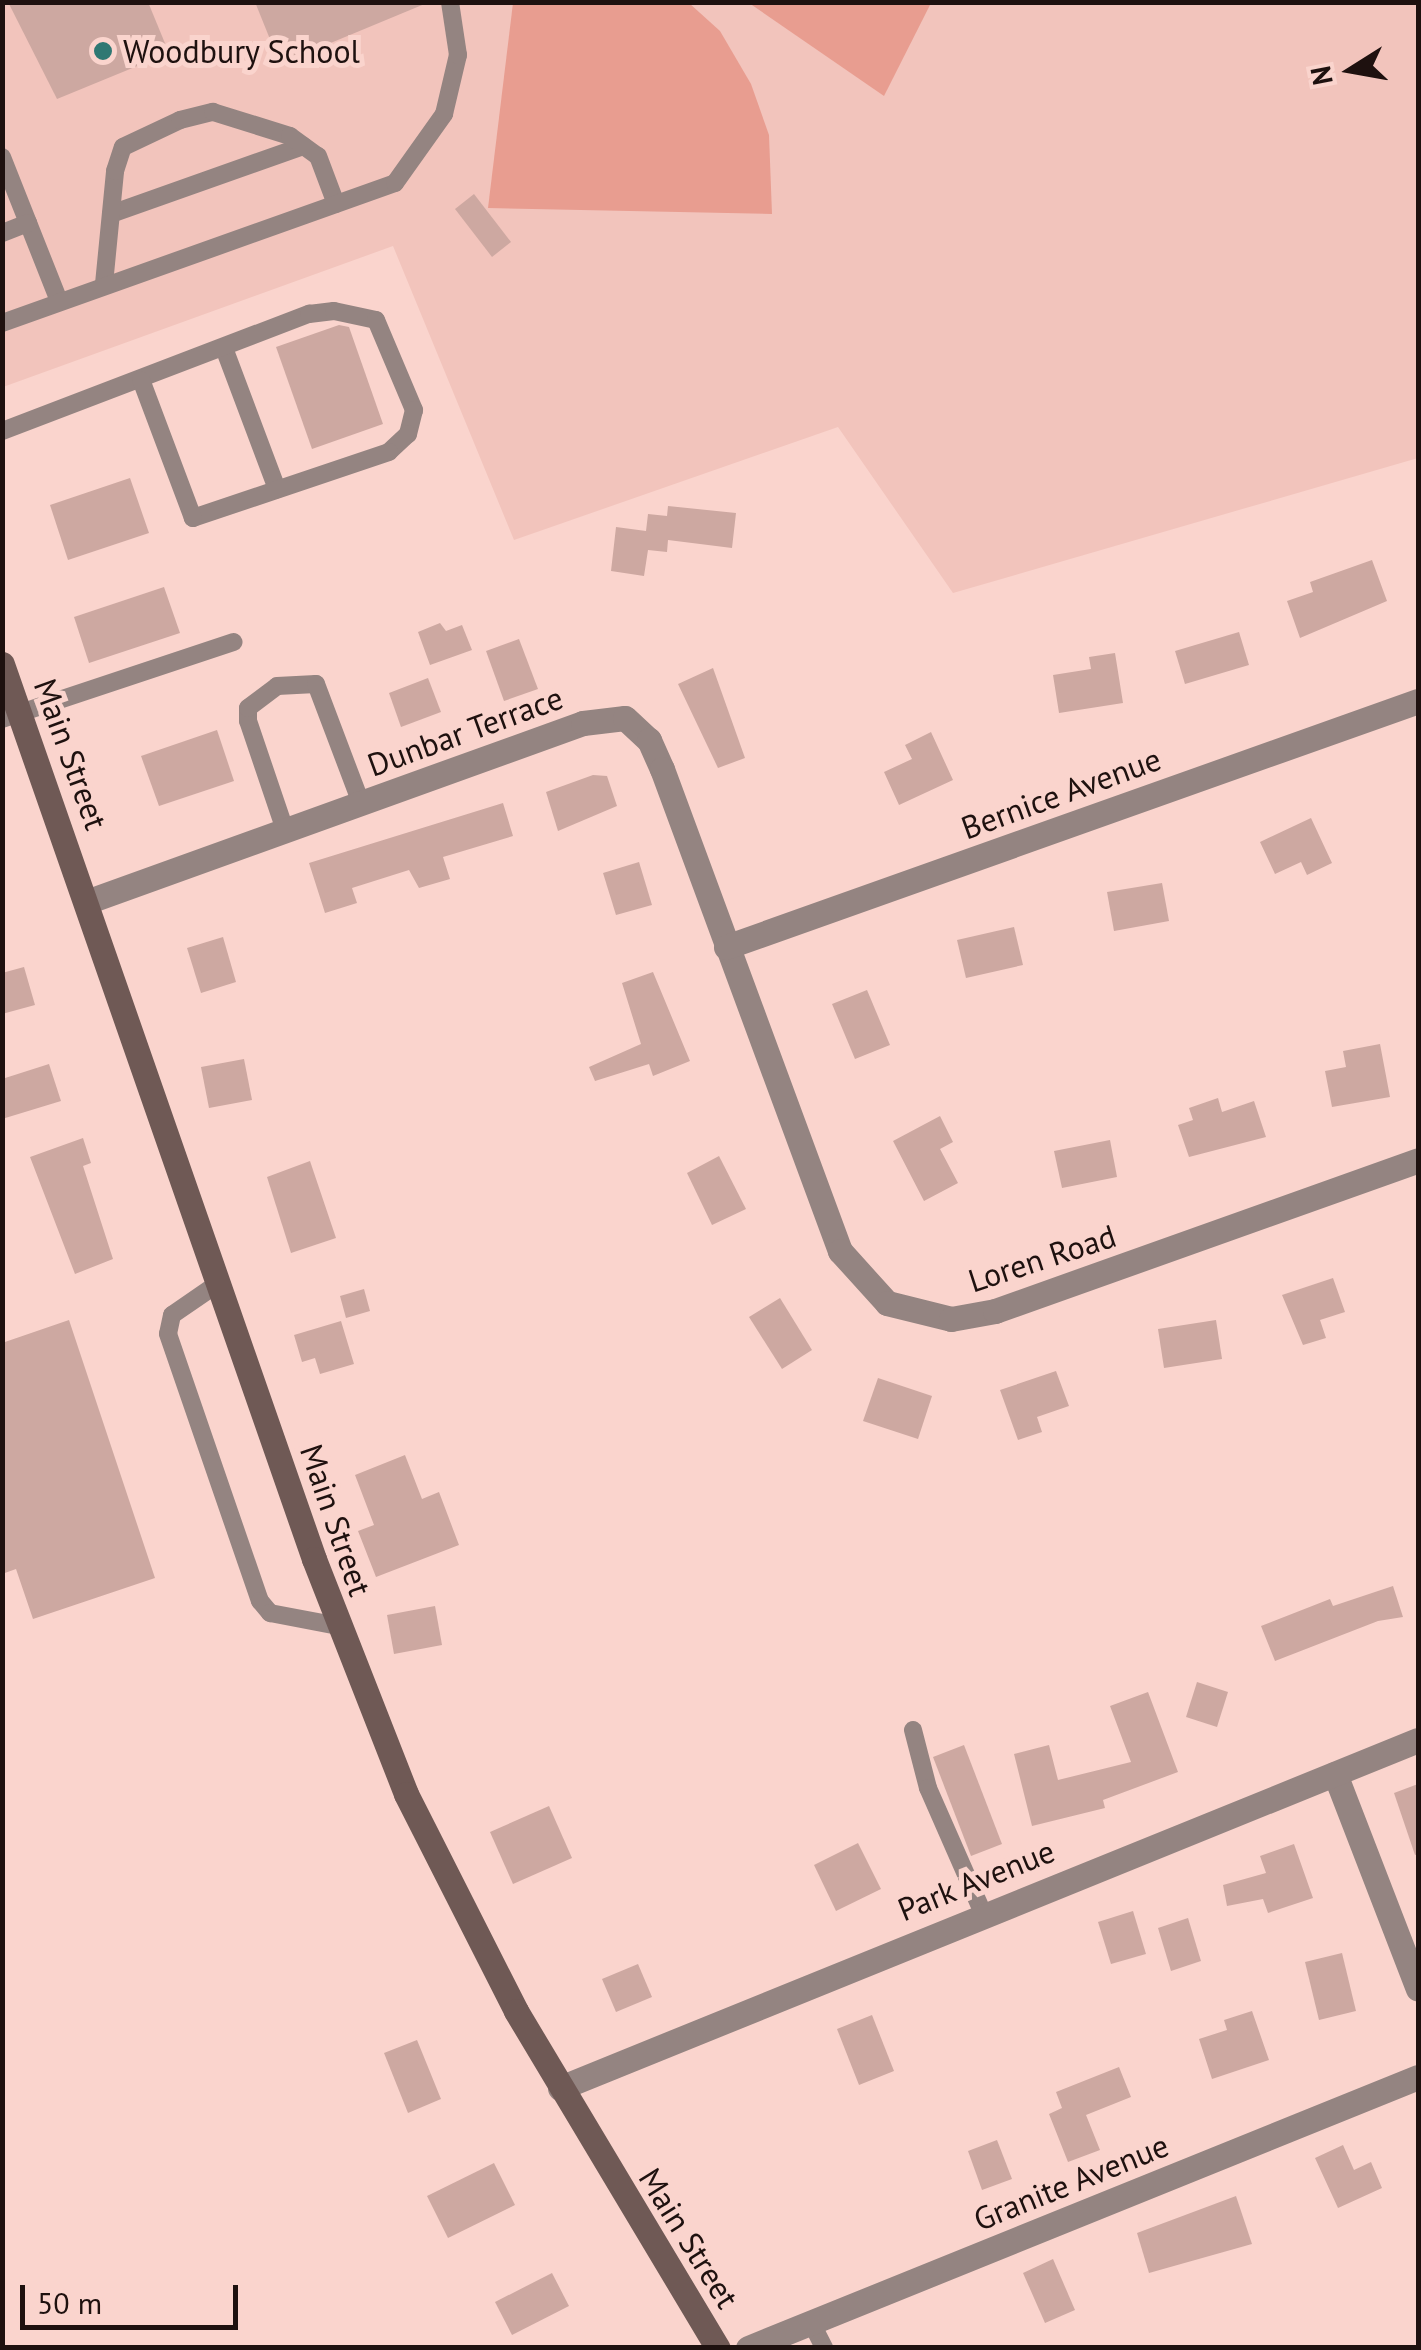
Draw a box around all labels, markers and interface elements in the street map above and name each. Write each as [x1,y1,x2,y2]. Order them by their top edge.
north arrow [1301,20,1401,120]
place label: Woodbury School [123,32,361,70]
marker: Woodbury School [92,40,114,62]
text: N [1301,63,1341,88]
street label: Main Street [26,673,116,835]
street label: Dunbar Terrace [362,678,568,784]
street label: Bernice Avenue [956,739,1166,847]
street label: Loren Road [963,1216,1121,1300]
street label: Main Street [292,1439,380,1601]
street label: Park Avenue [891,1831,1061,1929]
street label: Granite Avenue [968,2125,1174,2239]
street label: Main Street [631,2161,747,2315]
scale bar [25,2265,242,2327]
text: 50 m [37,2283,102,2322]

